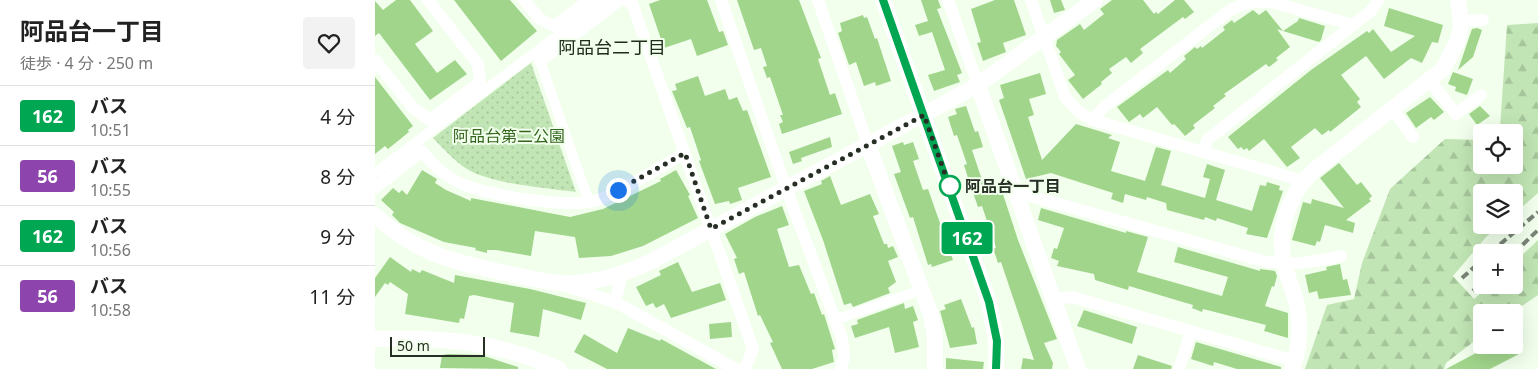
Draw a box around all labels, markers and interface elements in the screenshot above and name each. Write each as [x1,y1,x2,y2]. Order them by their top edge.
text: 阿品台一丁目 [20,14,164,47]
button: heart [303,17,355,69]
district label: 阿品台二丁目 [558,35,666,59]
text: 徒歩 · 4 分 · 250 m [20,52,153,74]
text: バス [90,93,128,119]
text: 162 [32,104,63,128]
text: 4 分 [320,104,355,130]
text: 10:51 [90,119,131,141]
map controls [1473,124,1523,354]
button: locate [1473,124,1523,174]
park label: 阿品台第二公園 [453,125,565,147]
text: バス [90,153,128,179]
text: 56 [37,164,58,188]
text: 8 分 [320,164,355,190]
marker: 阿品台一丁目 [939,175,961,197]
place label: 阿品台一丁目 [965,175,1061,197]
your location [606,178,631,203]
text: 10:55 [90,179,131,201]
button: layers [1473,184,1523,234]
text: バス [90,213,128,239]
line badge: 162 [938,222,996,254]
text: 162 [32,224,63,248]
text: 9 分 [320,224,355,250]
text: 162 [952,226,982,250]
text: 10:56 [90,239,131,261]
button: + [1473,244,1523,294]
text: バス [90,273,128,299]
text: 56 [37,284,58,308]
text: 11 分 [309,284,355,310]
text: 10:58 [90,299,131,321]
button: − [1473,304,1523,354]
scale bar [390,334,485,357]
text: 50 m [397,336,430,355]

